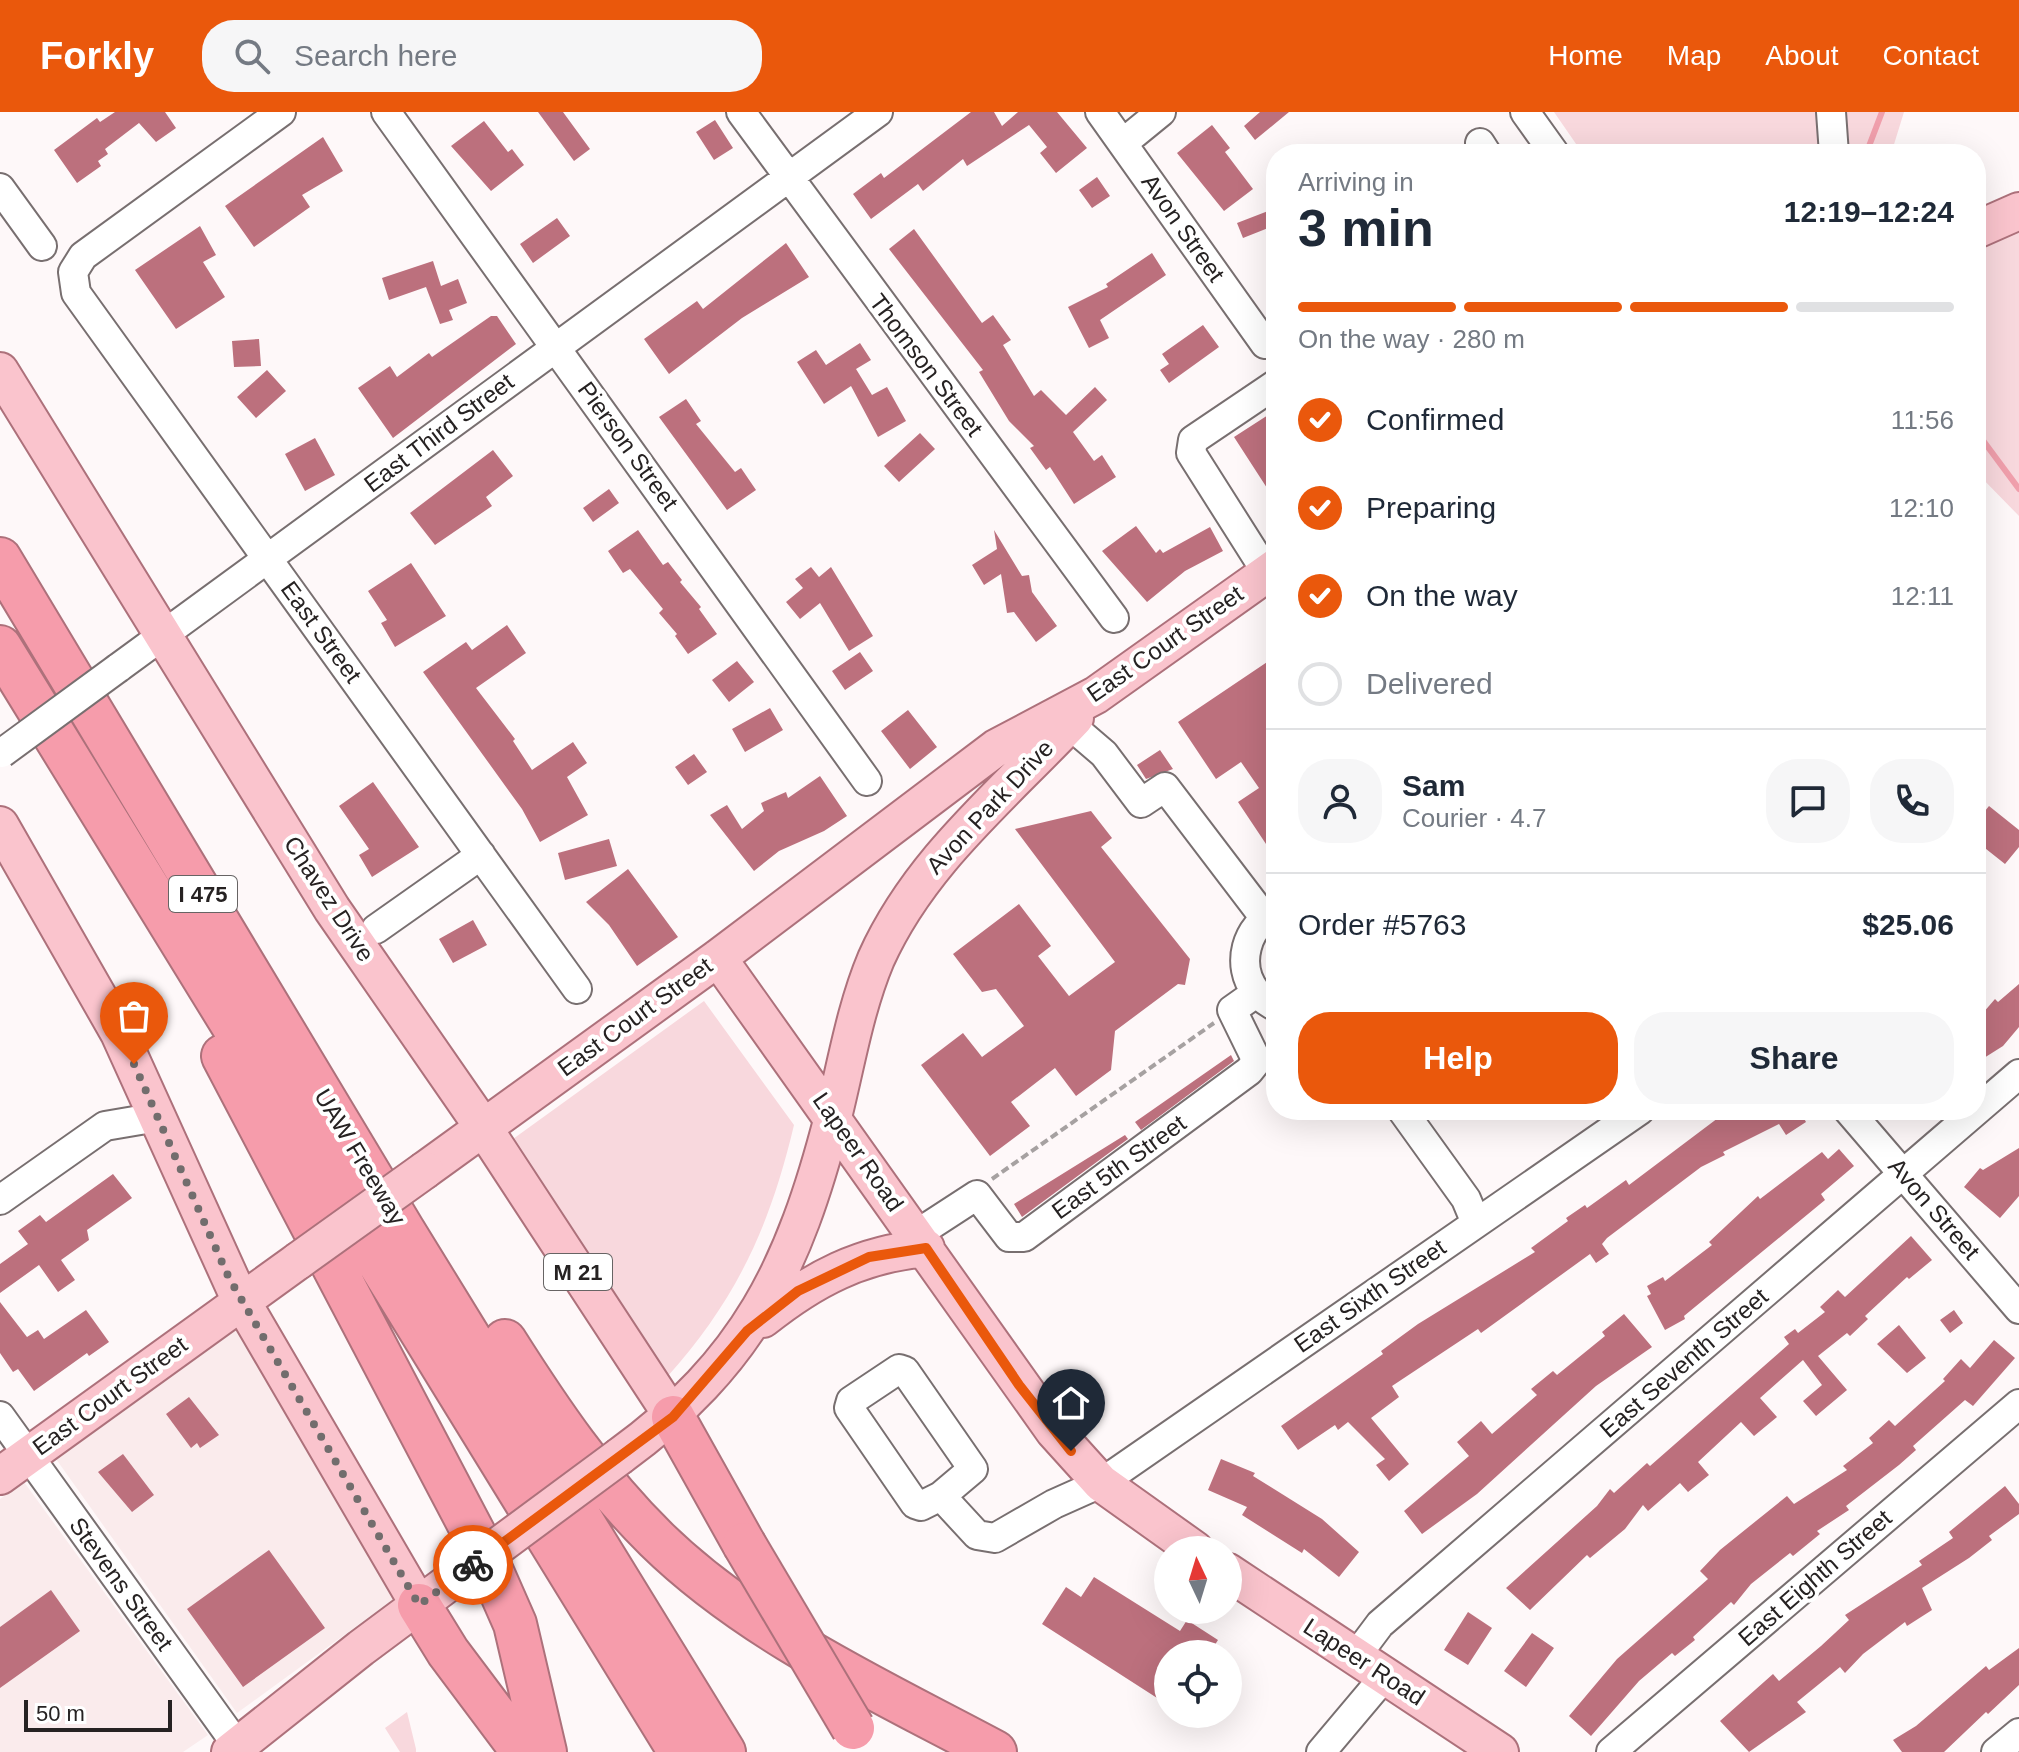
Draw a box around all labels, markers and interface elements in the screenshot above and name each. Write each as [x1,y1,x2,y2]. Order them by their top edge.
search box [202,20,762,92]
icon: search [230,34,274,78]
text: Forkly [40,35,154,77]
text: Search here [294,39,457,72]
text: Home [1548,40,1623,71]
text: Map [1667,40,1721,71]
text: About [1765,40,1839,71]
text: Contact [1883,40,1979,71]
text: Arriving in [1298,167,1414,197]
street label: Avon Street [1137,169,1230,287]
text: 12:19–12:24 [1784,195,1954,228]
text: 3 min [1298,199,1434,257]
street label: Thomson Street [864,288,989,441]
text: On the way · 280 m [1298,324,1525,354]
street label: East Third Street [359,368,519,497]
street label: Pierson Street [573,376,684,515]
icon: check [1298,398,1342,442]
text: Confirmed [1366,403,1504,436]
text: 11:56 [1891,405,1954,435]
icon: check [1298,486,1342,530]
text: Preparing [1366,491,1496,524]
text: 12:10 [1889,493,1954,523]
icon: check [1298,574,1342,618]
street label: East Street [276,576,367,688]
text: On the way [1366,579,1518,612]
street label: East Court Street [1082,580,1248,707]
text: 12:11 [1891,581,1954,611]
text: Delivered [1366,667,1493,700]
street label: Avon Park Drive [921,734,1058,879]
button: person [1298,759,1382,843]
button: chat [1766,759,1850,843]
button: phone [1870,759,1954,843]
text: Sam [1402,769,1465,802]
text: Courier · 4.7 [1402,803,1547,833]
street label: Chavez Drive [279,831,380,966]
road number: I 475 [169,876,237,912]
text: Order #5763 [1298,908,1466,941]
text: $25.06 [1862,908,1954,941]
street label: East Court Street [552,951,717,1082]
pin [100,982,168,1064]
icon: bag [112,994,156,1038]
button: Help [1298,1012,1618,1104]
button: Share [1634,1012,1954,1104]
street label: UAW Freeway [309,1084,412,1230]
street label: Lapeer Road [808,1087,909,1216]
street label: East 5th Street [1047,1109,1191,1224]
street label: Avon Street [1883,1153,1986,1265]
street label: East Sixth Street [1289,1233,1451,1358]
road number: M 21 [544,1254,612,1290]
street label: East Seventh Street [1594,1282,1773,1443]
street label: East Court Street [27,1330,192,1461]
pin [1037,1369,1105,1451]
icon: home [1049,1381,1093,1425]
street label: East Eighth Street [1733,1504,1897,1651]
street label: Stevens Street [64,1512,179,1656]
courier [433,1525,513,1605]
north arrow [1154,1536,1242,1624]
map controls [1154,1536,1242,1728]
icon: bike [451,1543,495,1587]
street label: Lapeer Road [1299,1612,1430,1711]
button: locate [1154,1640,1242,1728]
scale bar [24,1696,172,1732]
text: 50 m [36,1701,85,1726]

